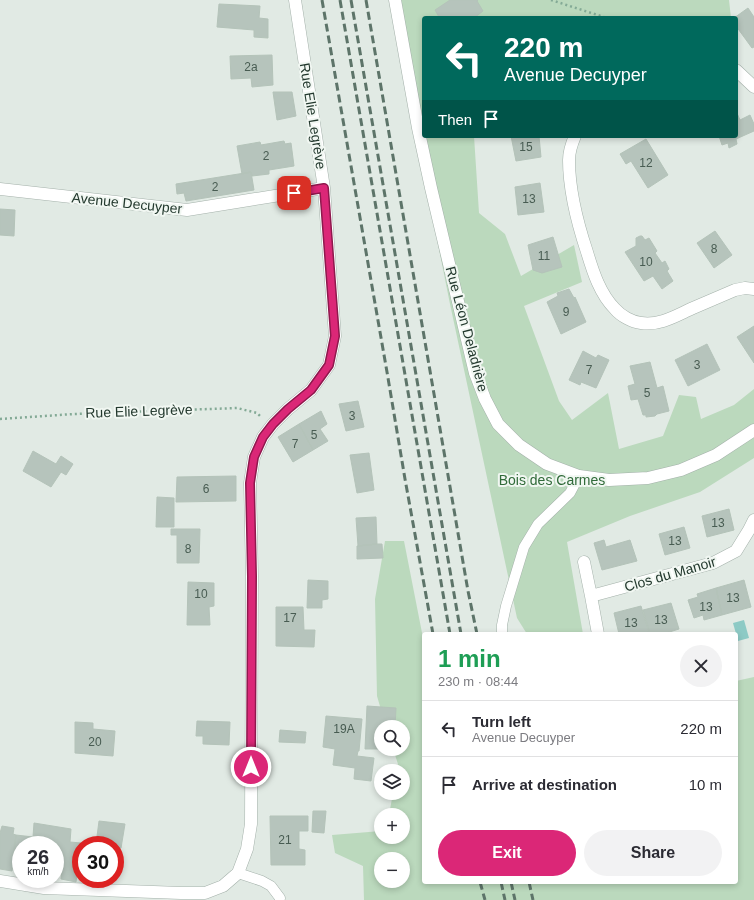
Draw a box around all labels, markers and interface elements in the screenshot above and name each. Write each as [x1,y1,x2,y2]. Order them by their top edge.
icon: left [438,32,490,84]
text: 220 m [504,32,583,63]
house number: 2a [244,60,258,74]
street label: Rue Elie Legrève [297,62,329,170]
text: Avenue Decuyper [504,65,647,85]
icon: arrive [480,108,502,130]
text: Then [438,111,472,128]
house number: 15 [519,140,533,154]
house number: 2 [263,149,270,163]
house number: 12 [639,156,653,170]
pin [277,176,311,210]
house number: 2 [212,180,219,194]
icon: arrive [283,182,305,204]
street label: Avenue Decuyper [71,189,183,217]
house number: 13 [522,192,536,206]
house number: 8 [711,242,718,256]
house number: 11 [538,249,551,263]
house number: 10 [639,255,653,269]
street label: Rue Léon Deladrière [443,265,492,394]
house number: 9 [563,305,570,319]
house number: 3 [694,358,701,372]
house number: 7 [586,363,593,377]
house number: 5 [644,386,651,400]
street label: Rue Elie Legrève [85,401,193,421]
house number: 3 [349,409,356,423]
house number: 5 [311,428,318,442]
house number: 7 [292,437,299,451]
park label: Bois des Carmes [499,472,605,488]
house number: 6 [203,482,210,496]
house number: 13 [711,516,725,530]
house number: 13 [668,534,682,548]
house number: 8 [185,542,192,556]
street label: Clos du Manoir [623,553,718,595]
house number: 10 [194,587,208,601]
house number: 13 [726,591,740,605]
house number: 13 [699,600,713,614]
house number: 17 [283,611,297,625]
house number: 13 [654,613,668,627]
house number: 13 [624,616,638,630]
text: 1 min [438,645,501,672]
button: close [680,645,722,687]
text: 230 m · 08:44 [438,674,518,689]
text: Turn left [472,713,531,730]
icon: left [438,718,460,740]
map controls [374,720,410,888]
button: search [374,720,410,756]
text: 220 m [680,720,722,737]
house number: 19A [333,722,355,736]
text: Avenue Decuyper [472,730,575,745]
house number: 20 [88,735,102,749]
position arrow [230,746,272,788]
button: layers [374,764,410,800]
icon: arrive [438,774,460,796]
text: Arrive at destination [472,776,617,793]
text: 10 m [689,776,722,793]
button: + [374,808,410,844]
button: Exit [438,830,576,876]
button: Share [584,830,722,876]
house number: 21 [278,833,292,847]
speed limit sign: 30 [72,836,124,888]
text: 26 [27,846,49,868]
button: − [374,852,410,888]
text: km/h [27,866,49,877]

